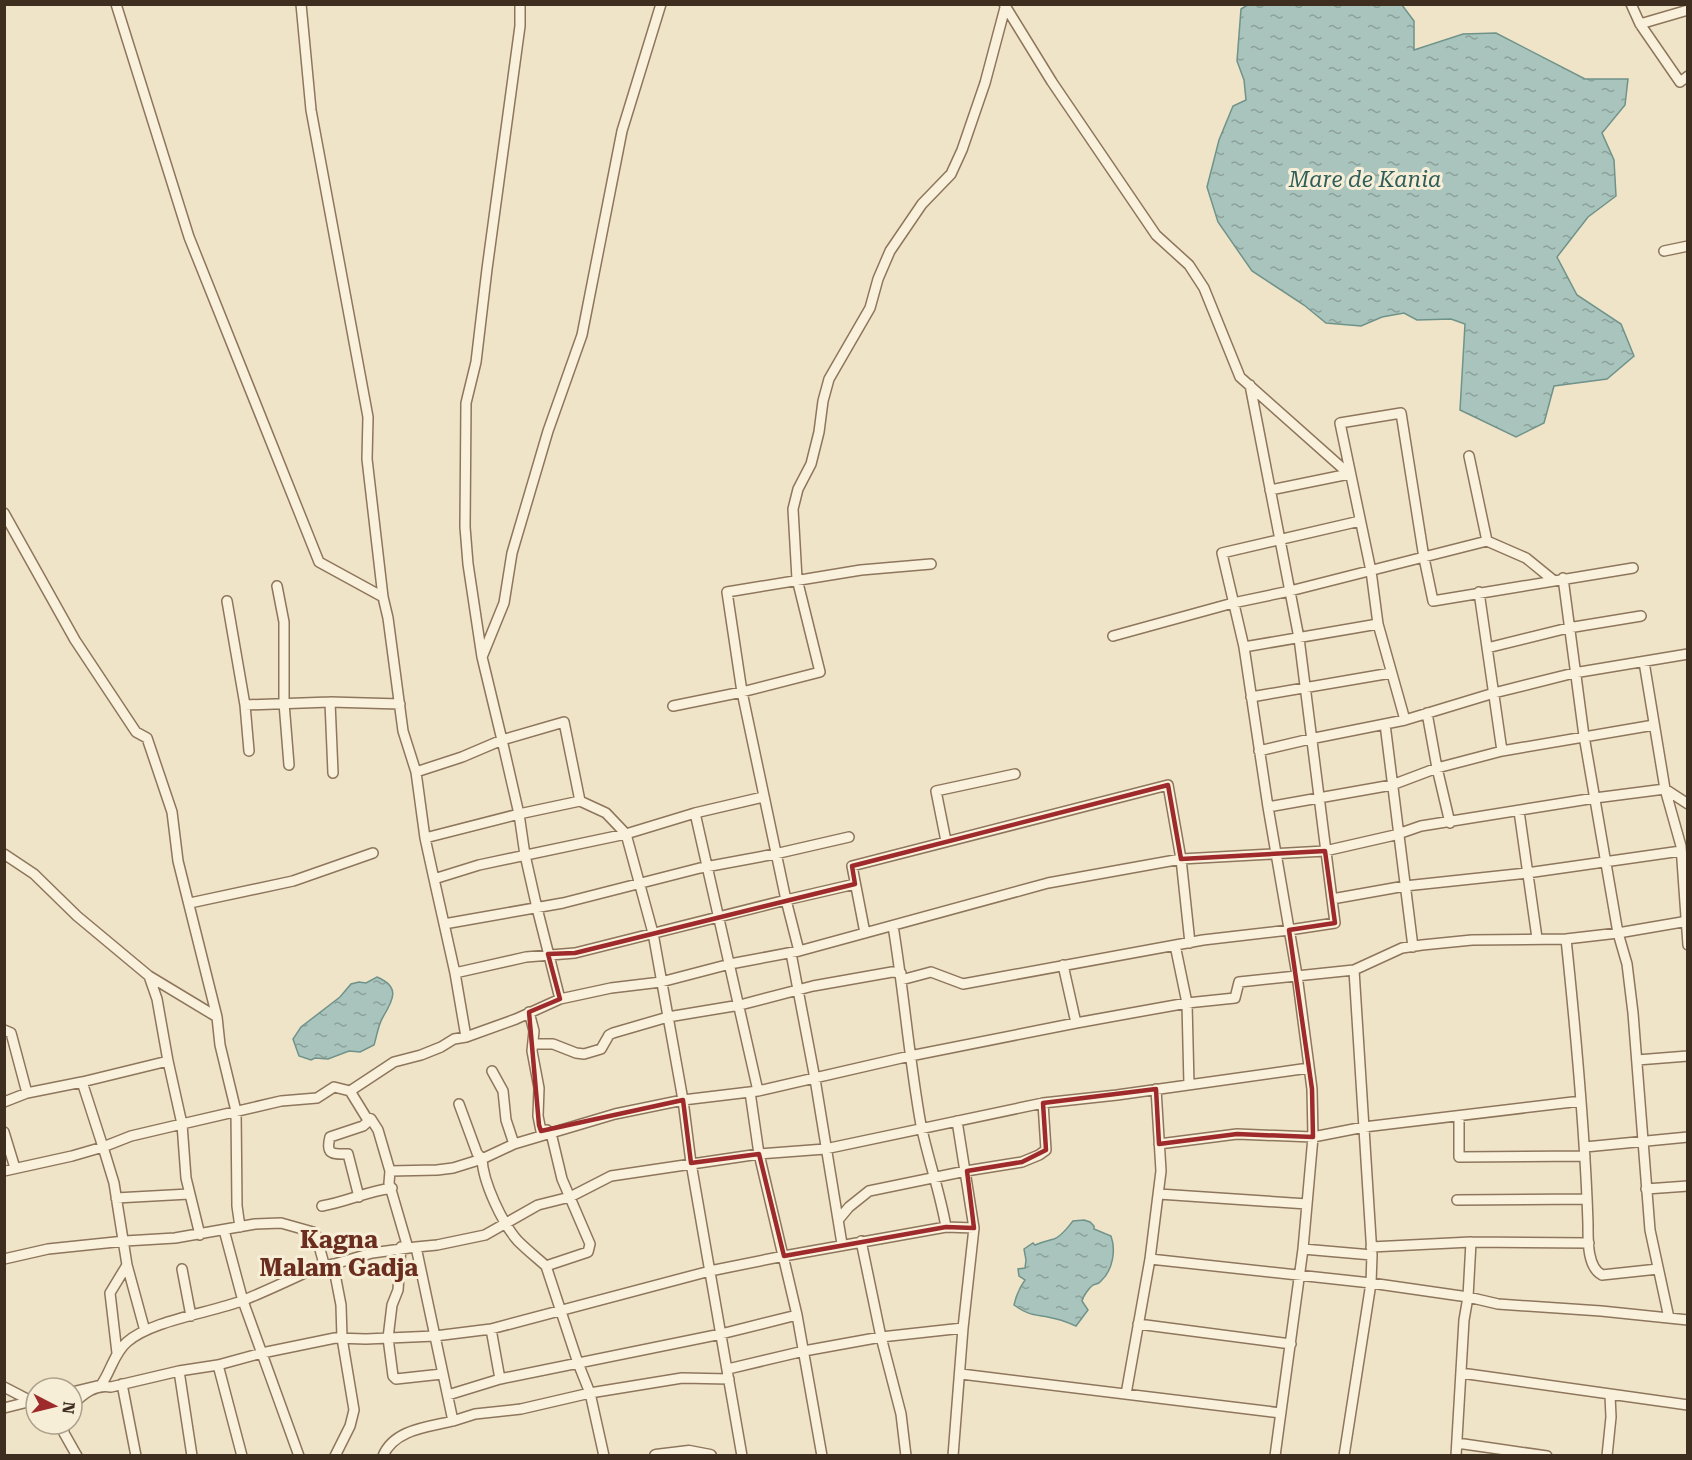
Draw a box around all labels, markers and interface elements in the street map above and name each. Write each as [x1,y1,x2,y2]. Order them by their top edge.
water label: Mare de Kania [1288,167,1441,192]
district label: Kagna Malam Gadja [260,1226,418,1282]
north arrow [24,1376,84,1436]
text: N [58,1400,79,1415]

